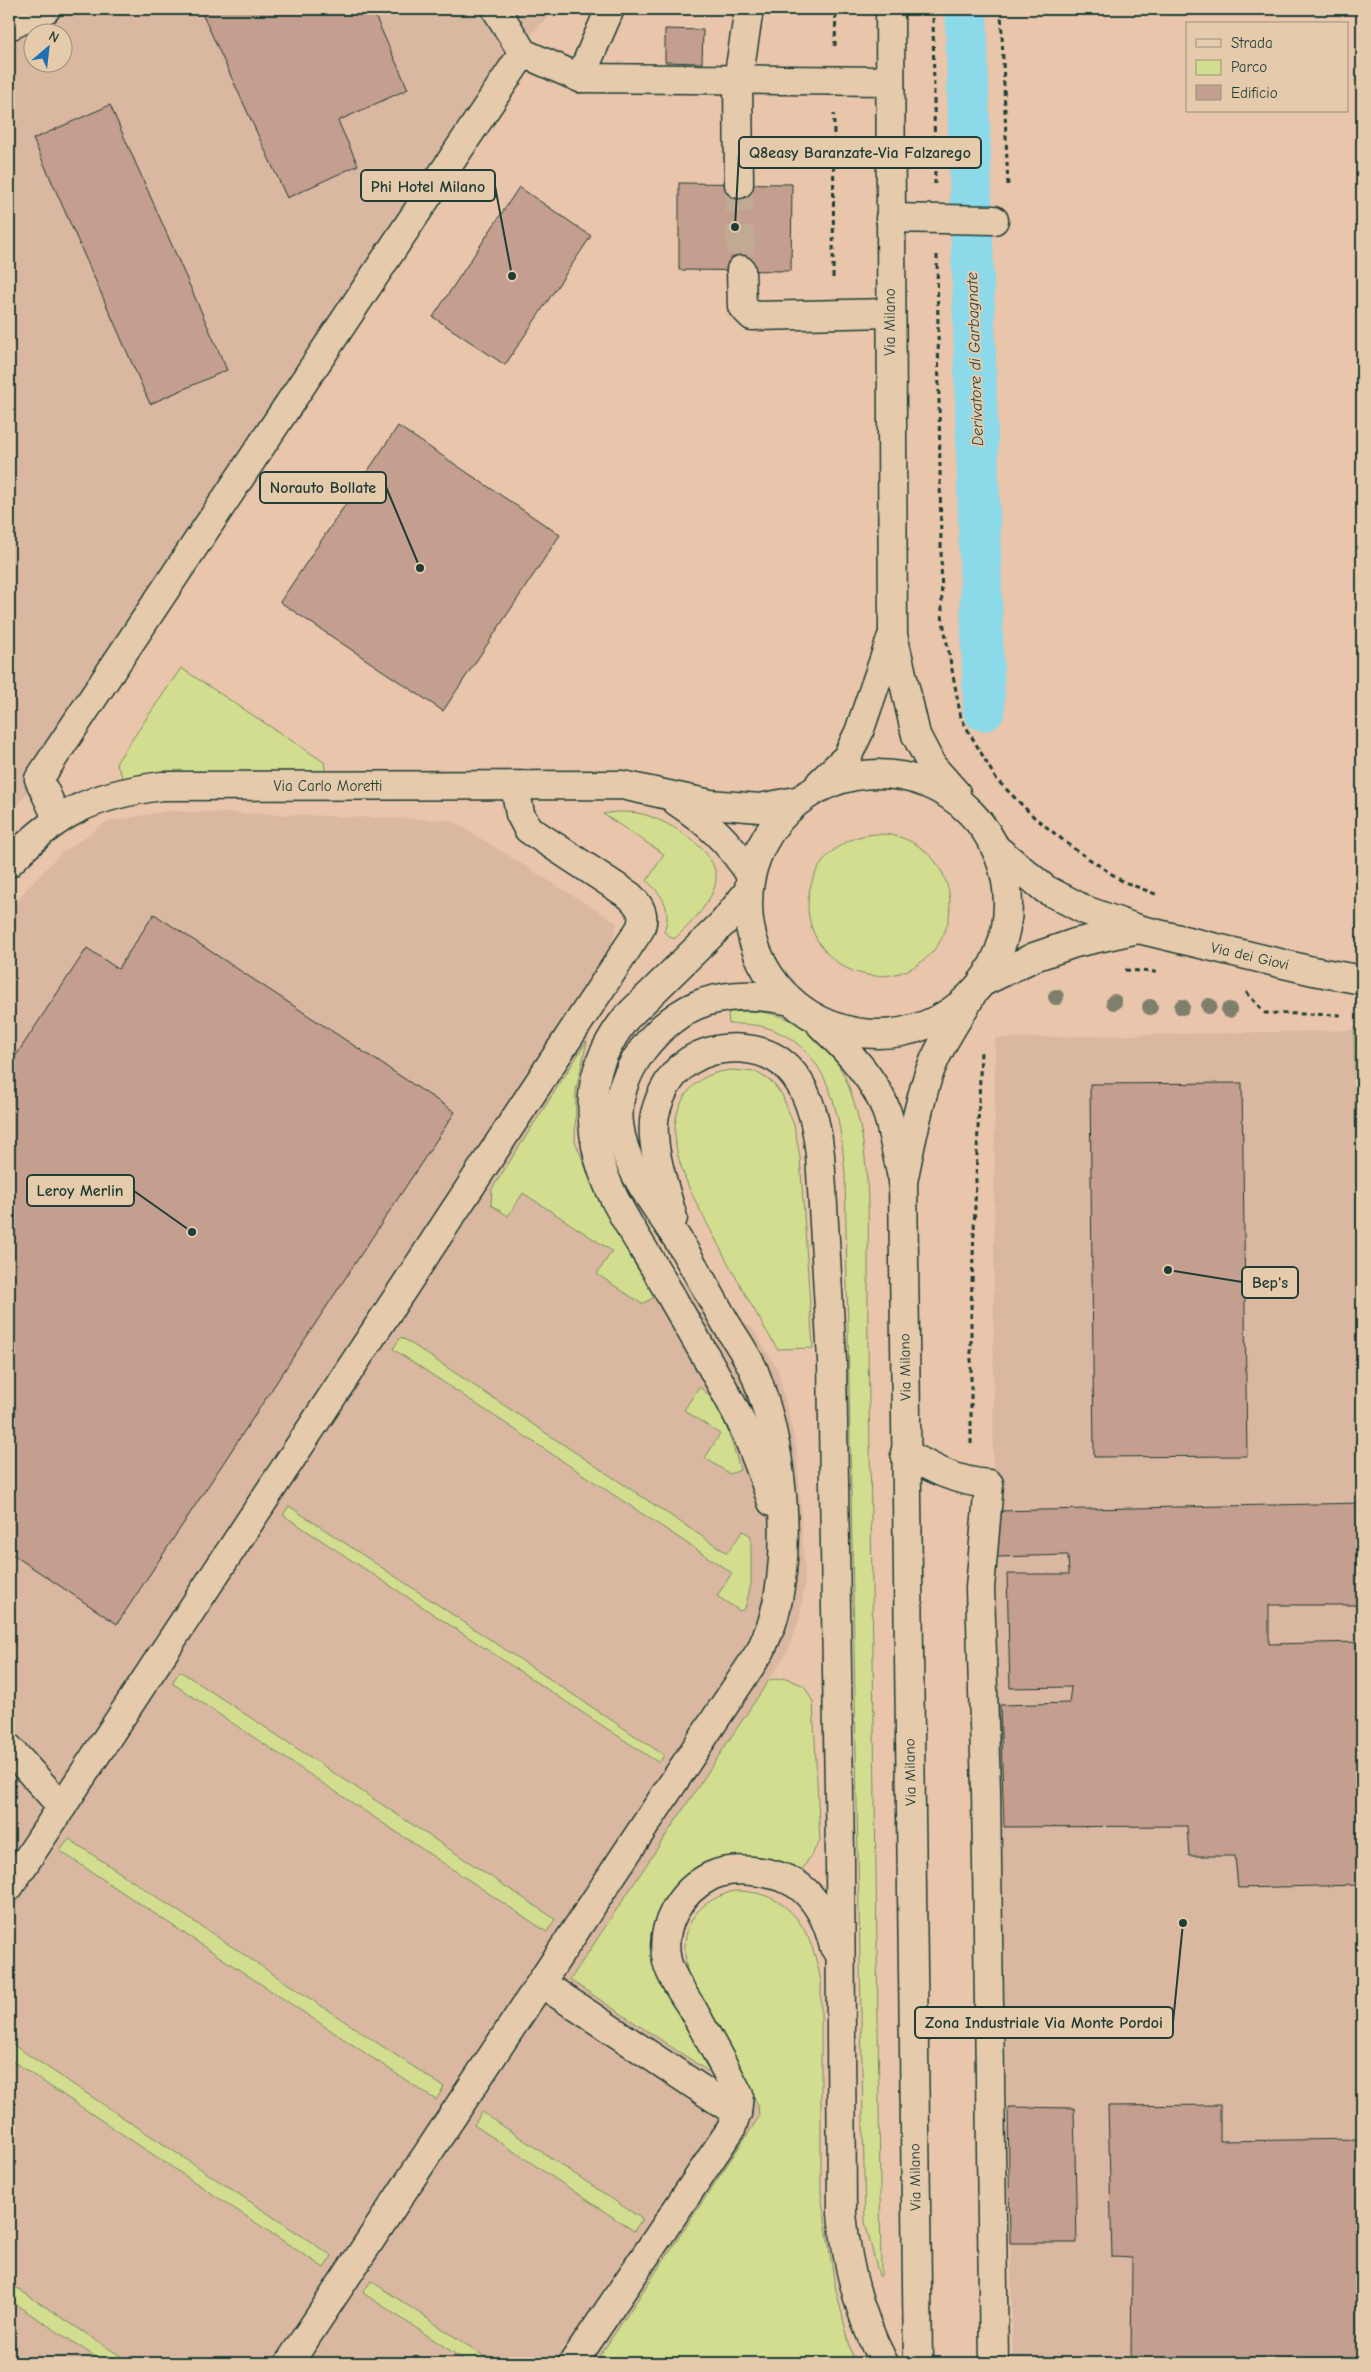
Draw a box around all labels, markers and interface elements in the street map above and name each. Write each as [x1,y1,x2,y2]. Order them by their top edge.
north arrow [22,22,72,72]
legend [1186,22,1348,112]
text: N [46,27,62,47]
text: Strada [1231,34,1273,52]
text: Parco [1231,58,1267,76]
text: Edificio [1231,84,1278,102]
callout: Q8easy Baranzate-Via Falzarego [739,137,981,168]
text: Q8easy Baranzate-Via Falzarego [749,144,971,162]
callout: Phi Hotel Milano [361,170,495,201]
text: Phi Hotel Milano [371,178,485,196]
water label: Derivatore di Garbagnate [963,272,987,446]
street label: Via Milano [881,288,899,356]
callout: Norauto Bollate [260,472,386,503]
text: Norauto Bollate [270,479,376,497]
street label: Via Carlo Moretti [273,777,383,795]
street label: Via dei Giovi [1209,938,1291,974]
callout: Leroy Merlin [27,1175,134,1206]
text: Leroy Merlin [37,1182,124,1200]
callout: Bep's [1242,1267,1298,1298]
text: Bep's [1252,1274,1288,1292]
street label: Via Milano [895,1333,915,1401]
street label: Via Milano [900,1738,920,1806]
callout: Zona Industriale Via Monte Pordoi [915,2007,1173,2038]
text: Zona Industriale Via Monte Pordoi [925,2014,1163,2032]
street label: Via Milano [905,2143,925,2211]

